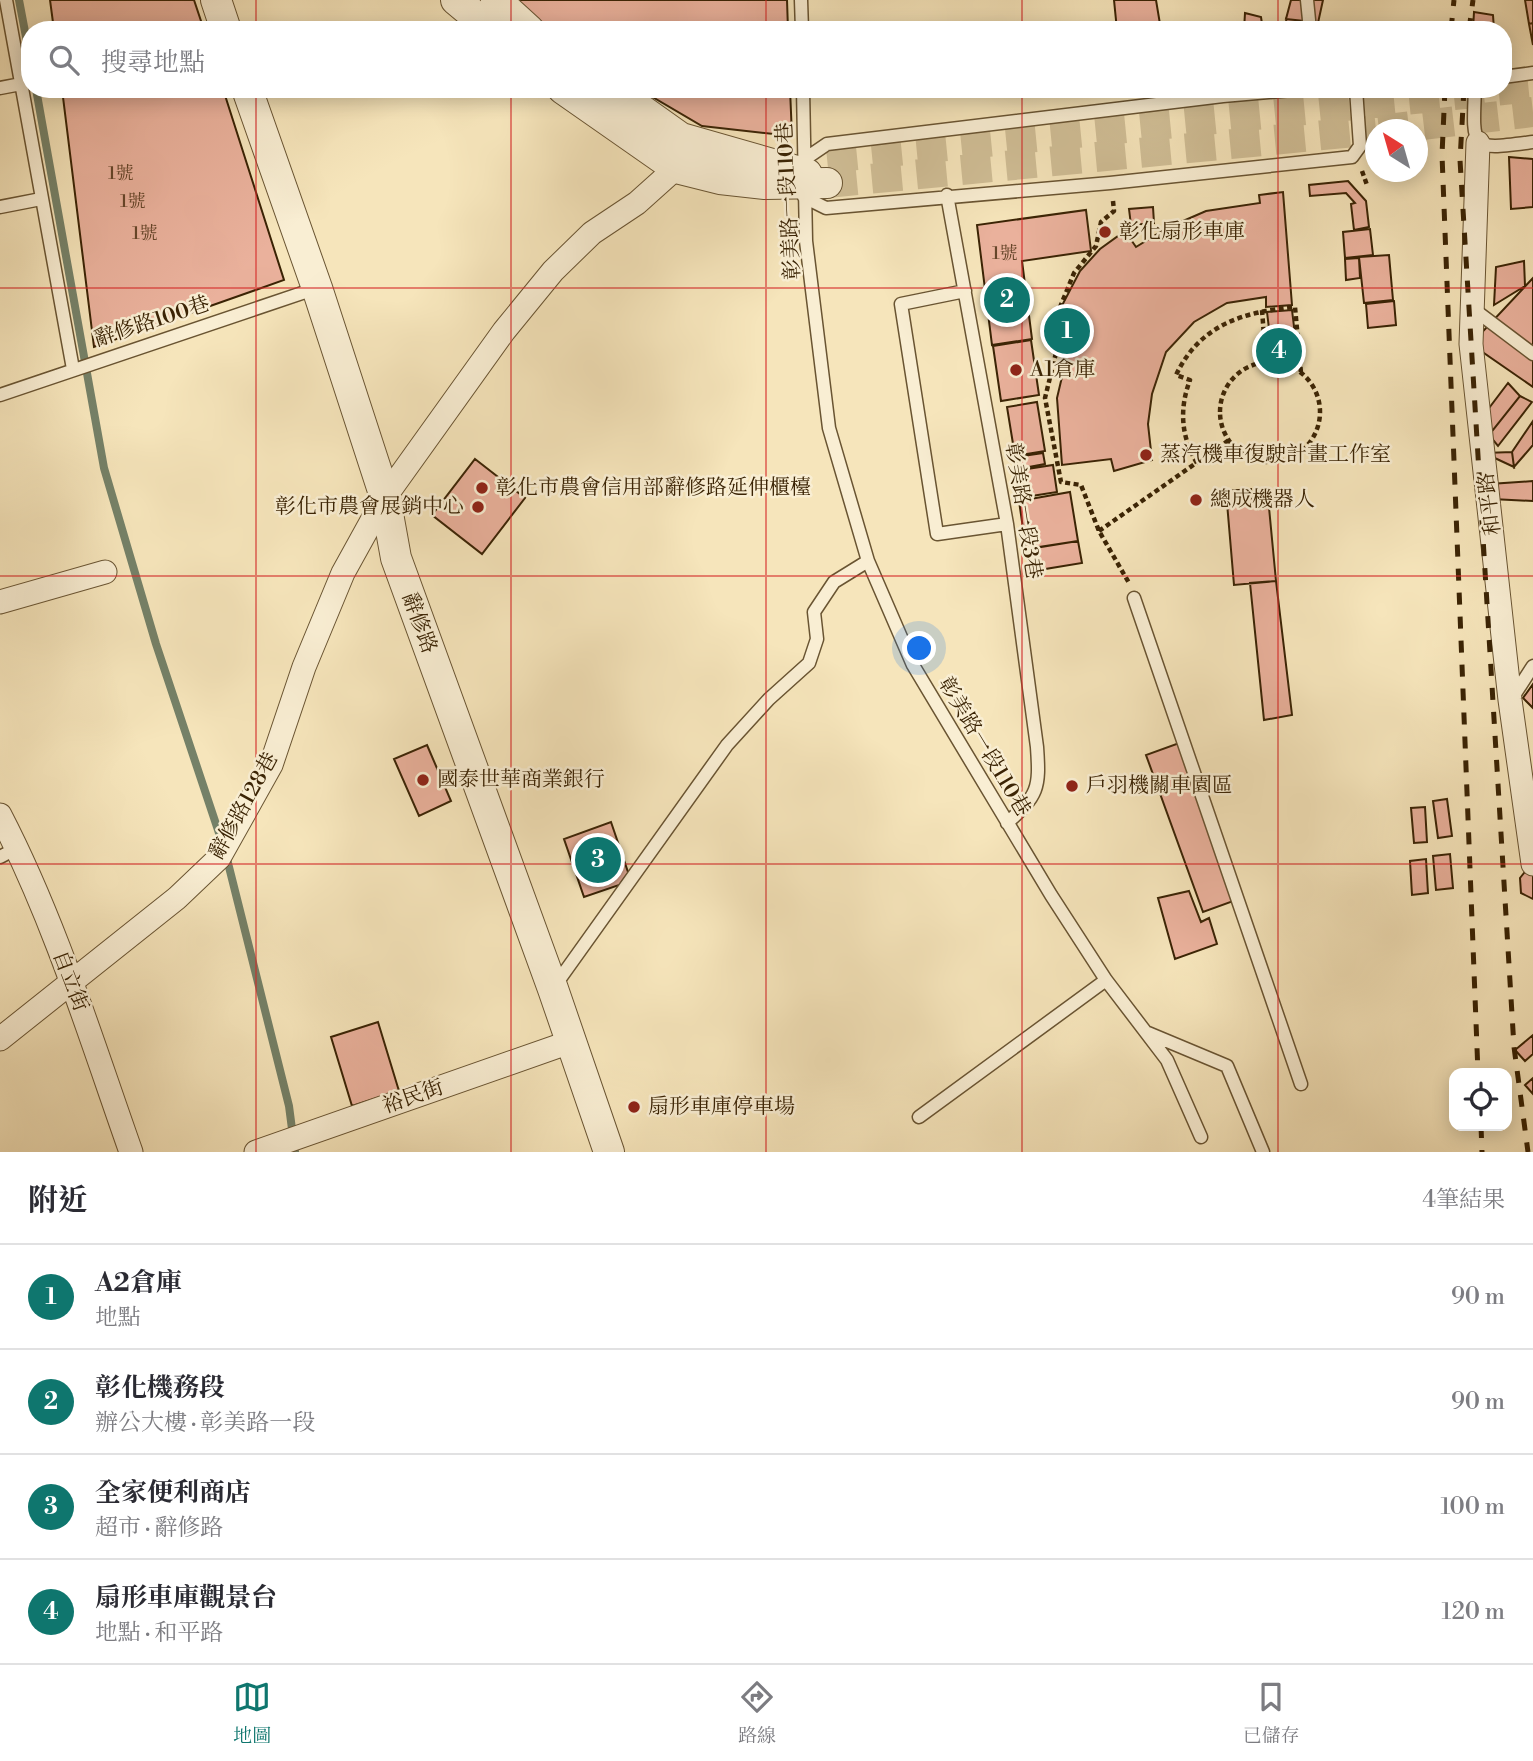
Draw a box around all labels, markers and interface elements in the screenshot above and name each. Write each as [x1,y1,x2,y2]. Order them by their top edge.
search box [21,21,1512,98]
icon: search [45,41,83,79]
text: 搜尋地點 [101,47,205,79]
north arrow [1365,119,1428,182]
street label: 彰美路一段110巷 [772,121,806,281]
house number: 1號 [108,162,134,185]
house number: 1號 [120,190,146,213]
place label: 彰化扇形車庫 [1119,219,1245,245]
house number: 1號 [132,222,158,245]
marker: 彰化扇形車庫 [1097,224,1113,240]
house number: 1號 [992,242,1018,265]
pin: 2 [984,274,1030,326]
street label: 辭修路100巷 [91,291,213,353]
pin: 1 [1044,305,1090,357]
pin: 4 [1256,325,1302,377]
place label: A1倉庫 [1029,357,1095,383]
marker: A1倉庫 [1008,362,1024,378]
street label: 彰美路一段3巷 [999,441,1047,581]
place label: 蒸汽機車復駛計畫工作室 [1160,442,1391,468]
marker: 蒸汽機車復駛計畫工作室 [1138,447,1154,463]
street label: 和平路 [1473,471,1507,537]
place label: 彰化市農會信用部辭修路延伸櫃檯 [496,475,811,501]
marker: 彰化市農會信用部辭修路延伸櫃檯 [474,480,490,496]
place label: 總成機器人 [1210,487,1315,513]
marker: 總成機器人 [1188,492,1204,508]
place label: 彰化市農會展銷中心 [275,494,464,520]
marker: 彰化市農會展銷中心 [470,499,486,515]
street label: 辭修路 [396,589,442,657]
your location [902,631,936,665]
street label: 彰美路一段110巷 [932,673,1036,821]
street label: 辭修路128巷 [204,748,284,864]
place label: 國泰世華商業銀行 [437,767,605,793]
marker: 國泰世華商業銀行 [415,772,431,788]
place label: 戶羽機關車園區 [1086,773,1233,799]
marker: 戶羽機關車園區 [1064,778,1080,794]
pin: 3 [575,834,621,886]
street label: 自立街 [47,947,93,1015]
map controls [1449,1068,1512,1131]
button: locate [1449,1068,1512,1131]
street label: 裕民街 [379,1074,447,1120]
place label: 扇形車庫停車場 [648,1094,795,1120]
marker: 扇形車庫停車場 [626,1099,642,1115]
text: 附近 [28,1182,88,1220]
text: 4筆結果 [1422,1186,1505,1214]
text: A2倉庫 [95,1267,182,1299]
text: 1 [45,1283,57,1311]
text: 90 m [1451,1283,1505,1311]
text: 地點 [95,1304,141,1332]
text: 彰化機務段 [95,1372,225,1404]
text: 2 [44,1388,58,1416]
text: 90 m [1451,1388,1505,1416]
text: 辦公大樓 · 彰美路一段 [95,1409,315,1437]
text: 全家便利商店 [95,1477,251,1509]
text: 3 [44,1493,58,1521]
text: 100 m [1440,1493,1505,1521]
text: 超市 · 辭修路 [95,1514,223,1542]
text: 扇形車庫觀景台 [95,1582,277,1614]
text: 4 [43,1598,59,1626]
text: 120 m [1441,1598,1505,1626]
text: 地點 · 和平路 [95,1619,223,1647]
tab: 地圖 [233,1678,271,1748]
tab: 路線 [738,1678,776,1748]
tab: 已儲存 [1243,1678,1300,1748]

